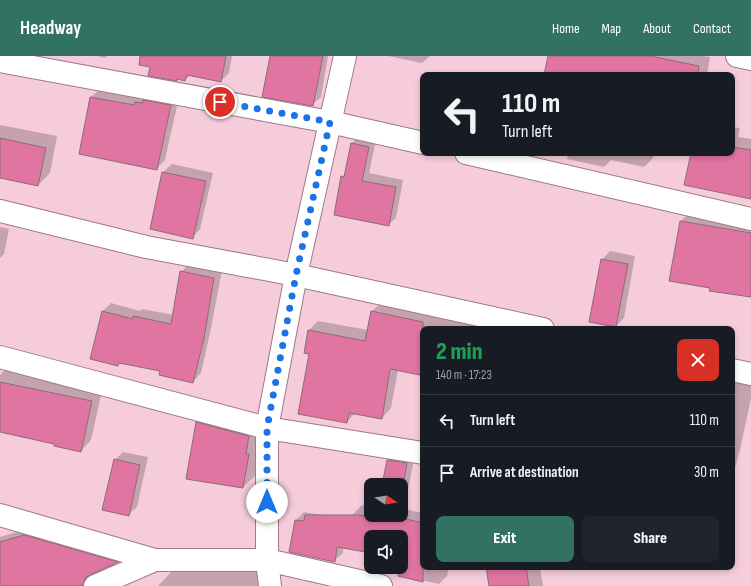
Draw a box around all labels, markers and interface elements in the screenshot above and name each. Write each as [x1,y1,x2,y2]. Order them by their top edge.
text: Headway [20,17,81,40]
text: Home [552,20,580,37]
text: Map [602,20,621,37]
text: About [643,20,671,37]
text: Contact [693,20,731,37]
pin [203,85,237,119]
text: 110 m [502,87,560,120]
icon: left [436,88,488,140]
icon: arrive [209,91,231,113]
text: Turn left [502,121,553,142]
text: 2 min [436,337,483,366]
button: close [677,339,719,381]
text: 140 m · 17:23 [436,367,492,383]
icon: left [436,410,458,432]
text: Turn left [470,411,515,430]
text: 110 m [690,411,719,430]
icon: arrive [436,462,458,484]
text: Arrive at destination [470,463,579,482]
text: 30 m [694,463,719,482]
north arrow [364,478,408,522]
map controls [364,478,408,574]
position arrow [246,481,288,523]
button: Exit [436,516,574,562]
button: Share [582,516,719,562]
button: sound [364,530,408,574]

